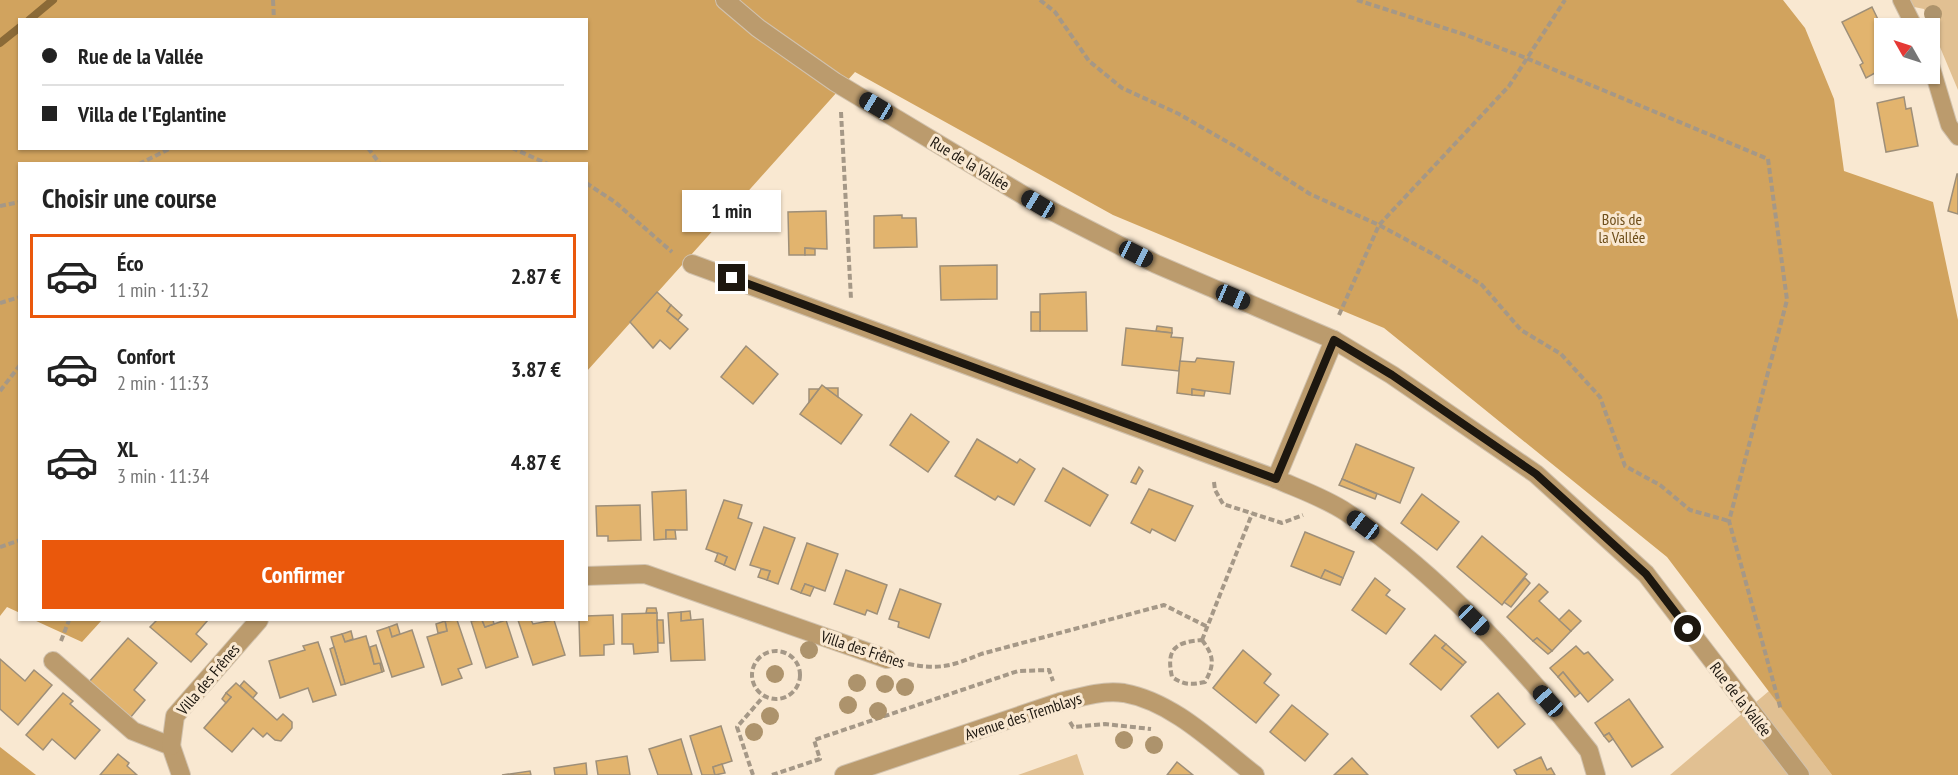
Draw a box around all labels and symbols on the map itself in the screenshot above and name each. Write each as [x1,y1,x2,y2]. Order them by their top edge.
north arrow [1874,18,1940,84]
car [856,89,896,123]
street label: Rue de la Vallée [927,132,1013,194]
car [1018,187,1058,221]
callout: 1 min [682,191,782,233]
park label: Bois de la Vallée [1599,209,1645,247]
car [1116,238,1156,270]
route end [718,264,745,291]
car [1213,282,1253,312]
car [1343,507,1383,543]
car [1455,601,1493,639]
route start [1674,615,1701,642]
street label: Villa des Frênes [818,626,908,672]
street label: Villa des Frênes [172,639,244,720]
street label: Rue de la Vallée [1706,658,1776,740]
car [1529,682,1567,720]
street label: Avenue des Tremblays [962,688,1084,744]

